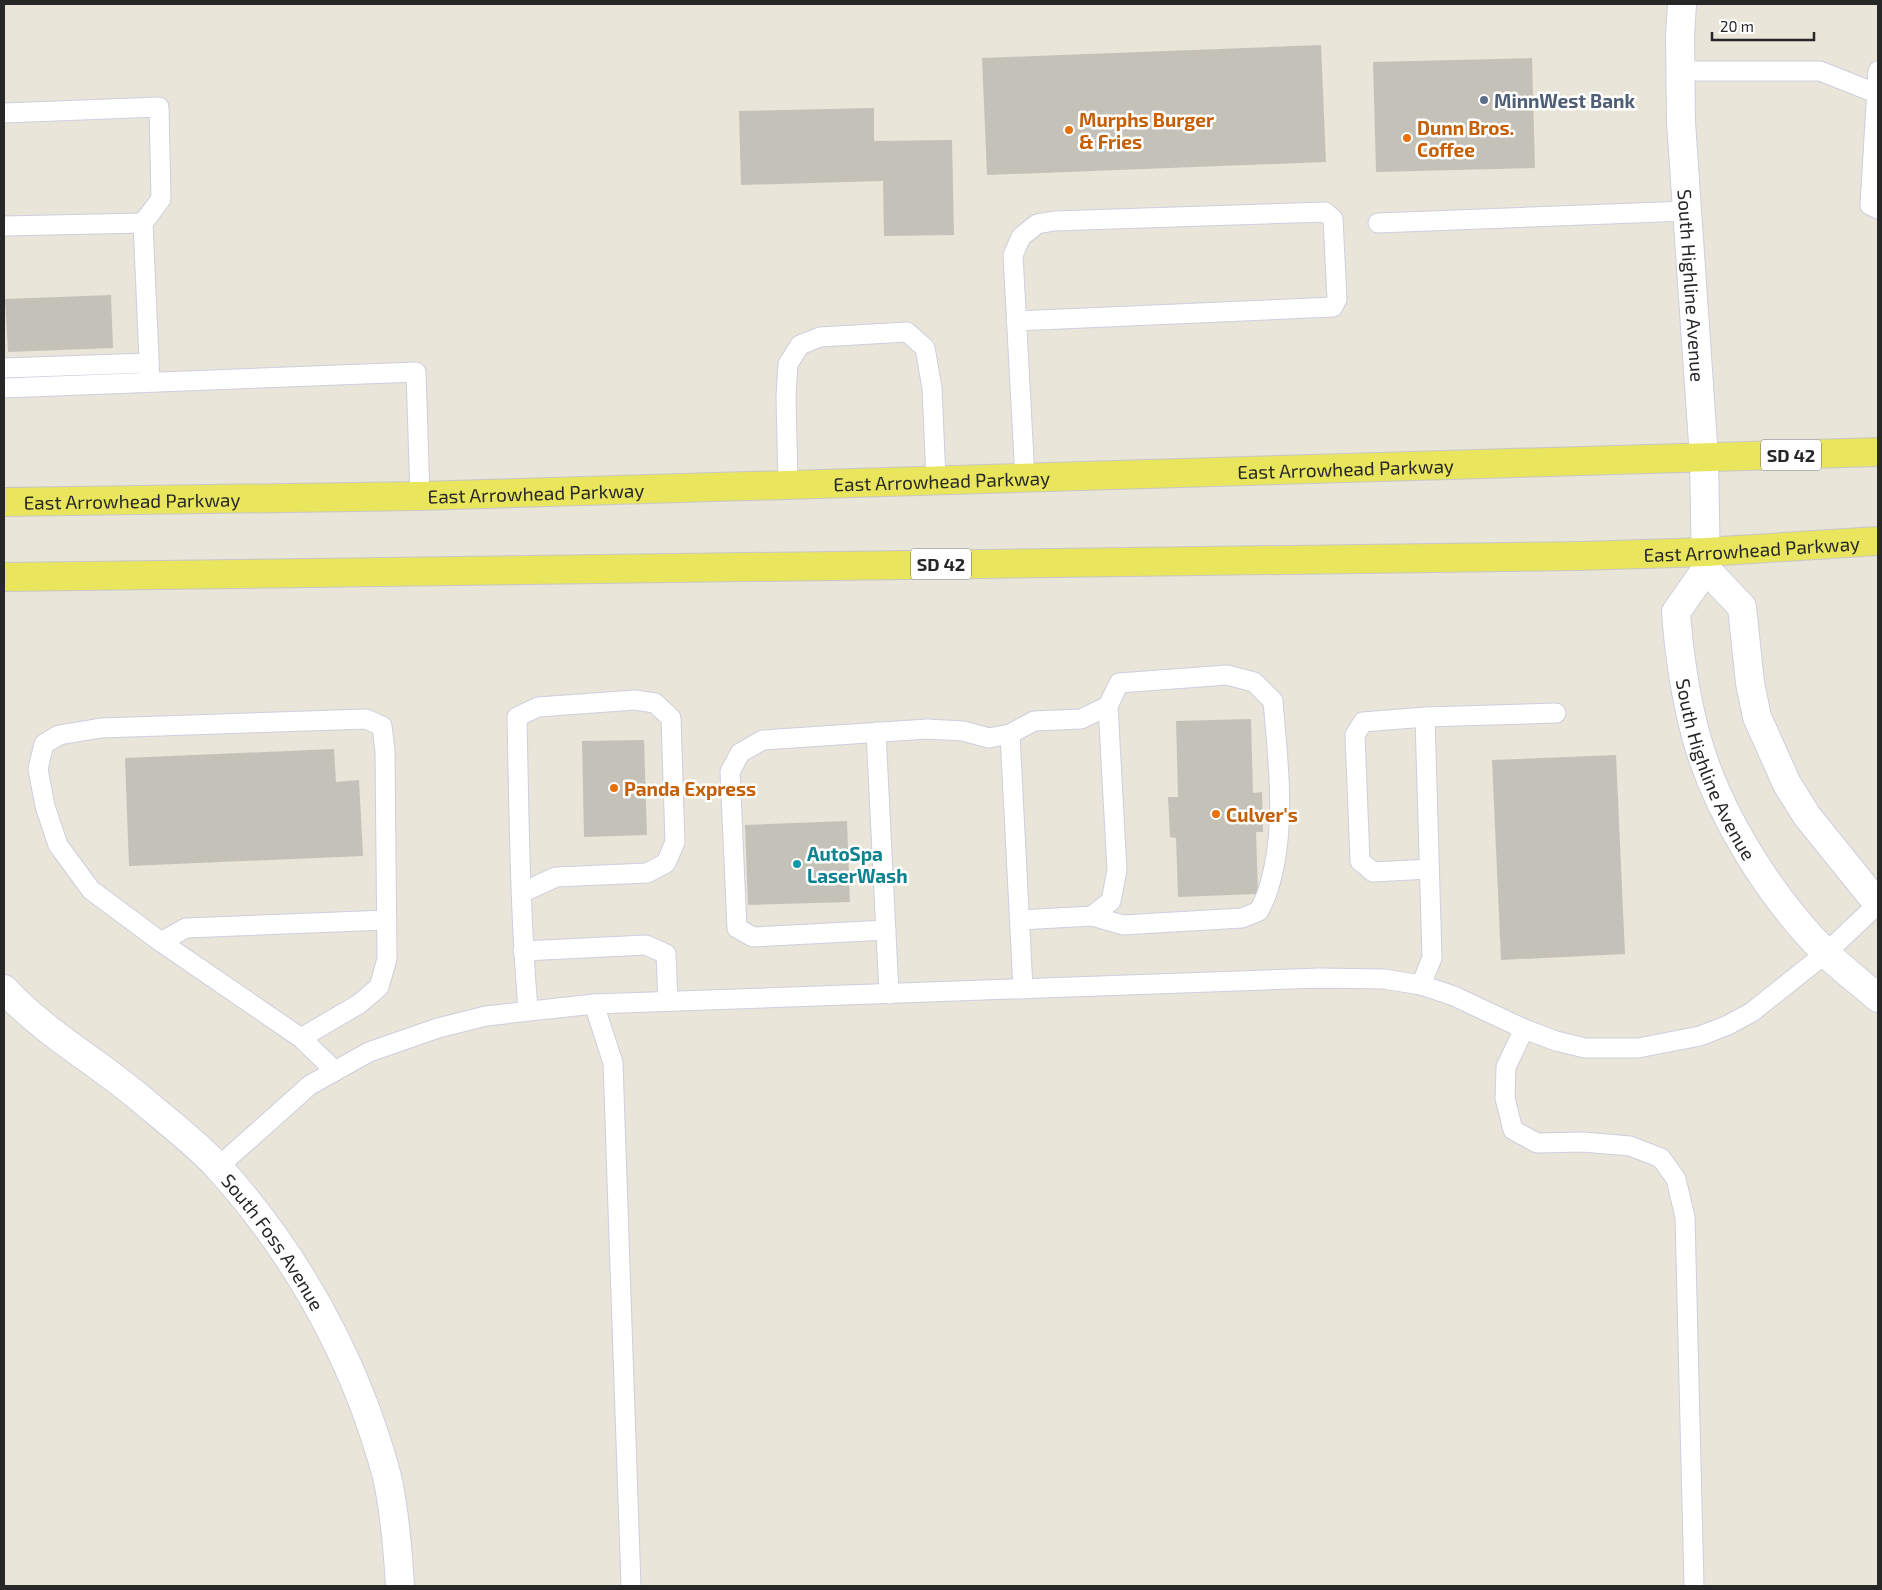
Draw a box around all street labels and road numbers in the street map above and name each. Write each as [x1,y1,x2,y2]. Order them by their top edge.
street label: South Highline Avenue [1674,188,1710,383]
road number: SD 42 [1761,440,1821,470]
street label: East Arrowhead Parkway [1237,453,1454,483]
street label: East Arrowhead Parkway [833,465,1050,495]
street label: East Arrowhead Parkway [427,478,645,507]
street label: East Arrowhead Parkway [23,487,241,513]
street label: East Arrowhead Parkway [1643,531,1861,565]
road number: SD 42 [911,548,971,580]
street label: South Highline Avenue [1672,677,1761,864]
street label: South Foss Avenue [217,1168,329,1314]

